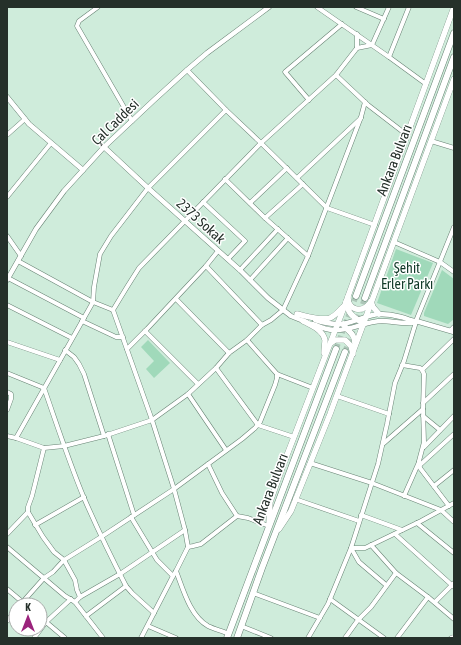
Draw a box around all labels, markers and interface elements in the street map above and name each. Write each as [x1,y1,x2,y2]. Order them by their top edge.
street label: Çal Caddesi [88,96,142,148]
street label: Ankara Bulvarı [373,122,415,198]
street label: 2373 Sokak [174,195,228,247]
park label: Şehit Erler Parkı [381,260,433,292]
street label: Ankara Bulvarı [249,451,291,527]
north arrow [8,597,48,637]
text: K [25,601,31,613]

